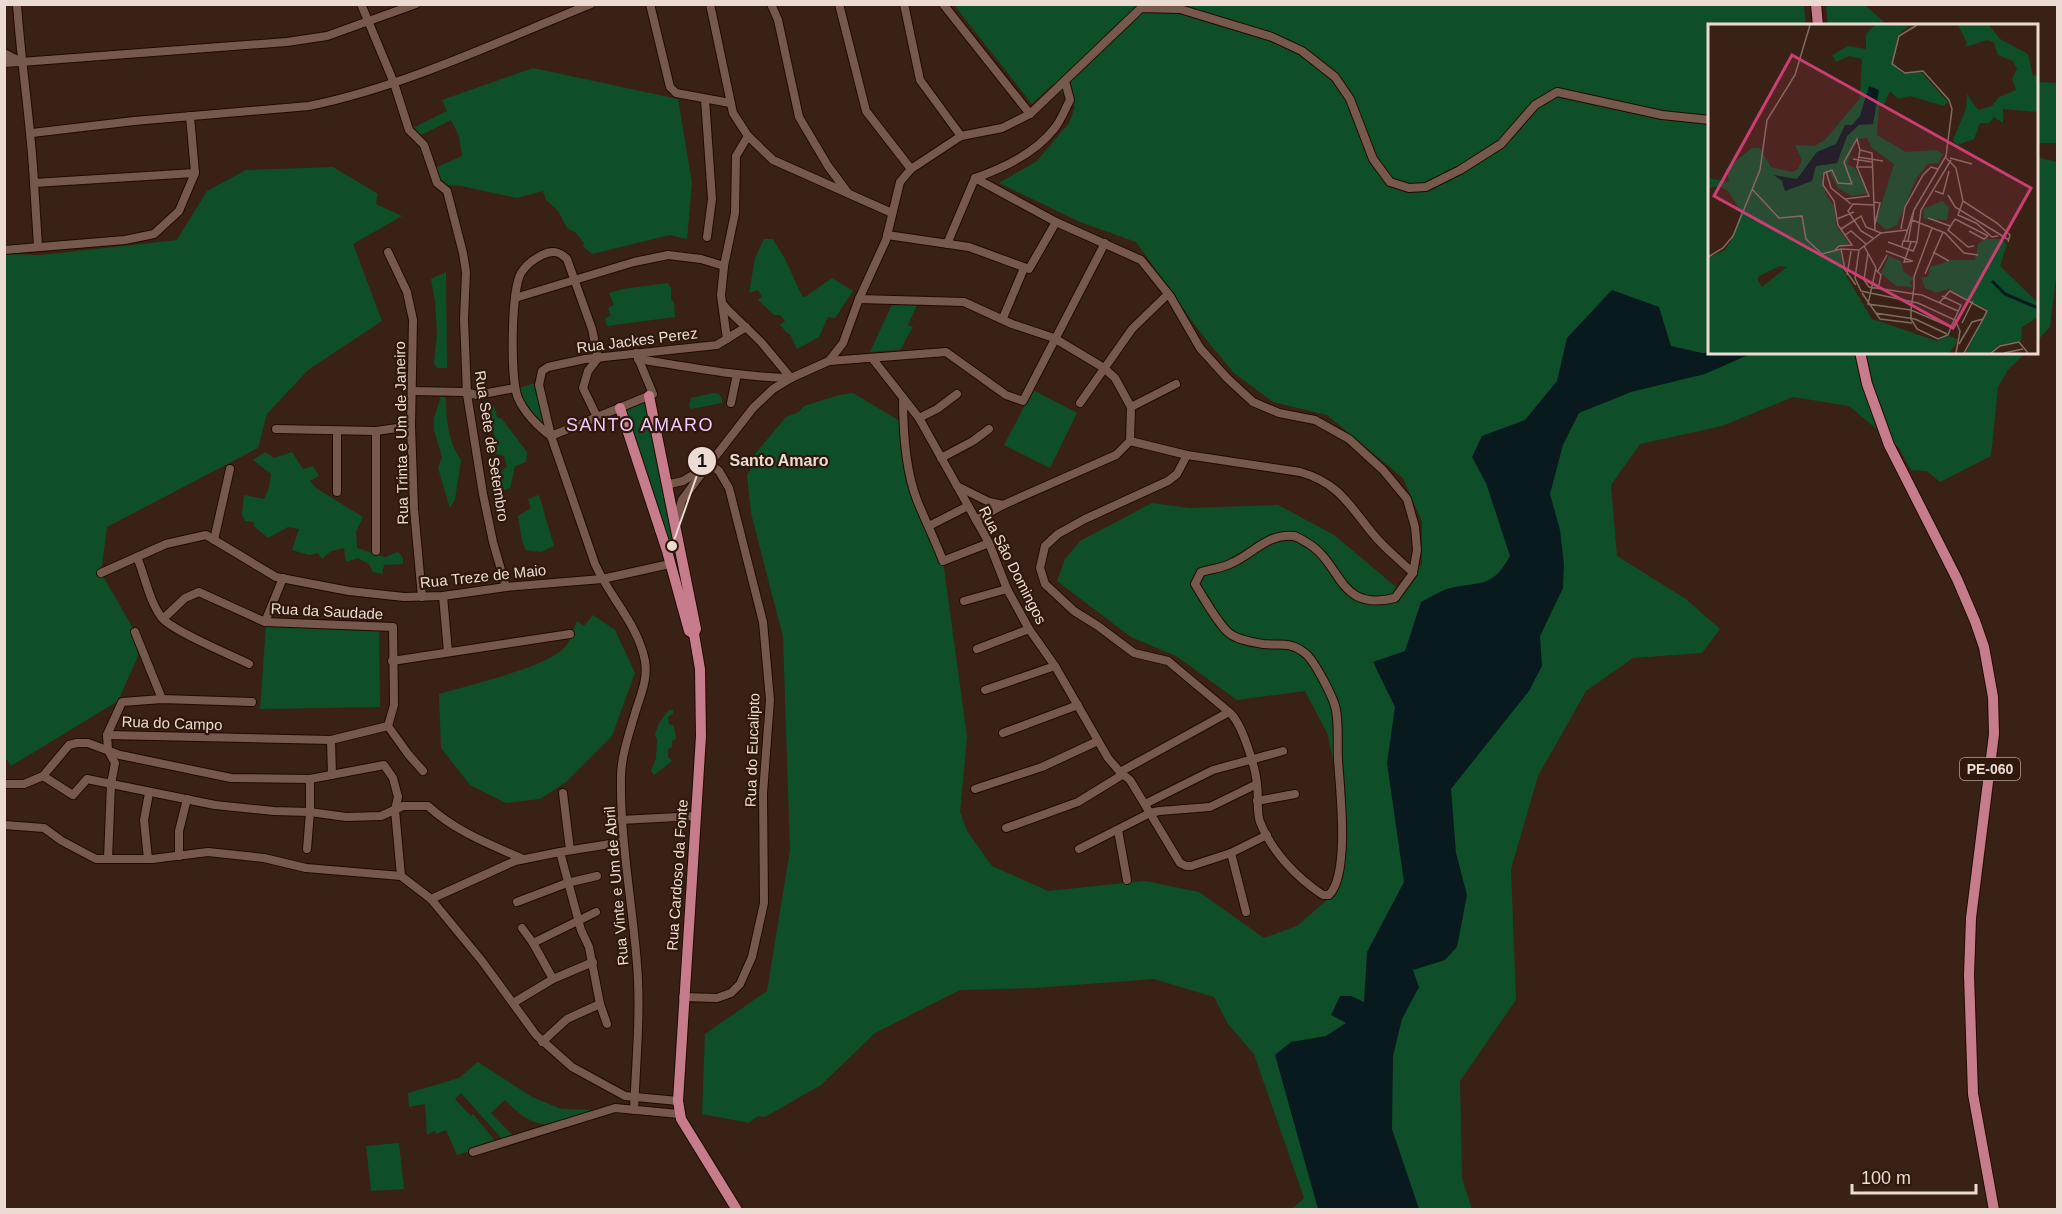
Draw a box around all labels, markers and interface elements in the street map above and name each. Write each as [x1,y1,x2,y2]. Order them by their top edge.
inset map [1708,24,2038,354]
street label: Rua Jackes Perez [576,324,698,356]
street label: Rua Trinta e Um de Janeiro [391,341,411,525]
street label: Rua Sete de Setembro [472,369,512,523]
district label: SANTO AMARO [566,415,714,435]
callout: Santo Amaro [687,444,840,478]
text: 1 [697,451,707,471]
text: Santo Amaro [730,452,829,469]
street label: Rua São Domingos [976,503,1050,627]
street label: Rua Treze de Maio [419,561,547,591]
street label: Rua da Saudade [270,600,384,622]
street label: Rua do Eucalipto [742,693,762,807]
street label: Rua do Campo [121,713,223,733]
road number: PE-060 [1960,758,2020,780]
street label: Rua Cardoso da Fonte [663,799,691,951]
street label: Rua Vinte e Um de Abril [601,806,631,966]
scale bar [1852,1157,1976,1195]
text: 100 m [1861,1168,1911,1188]

